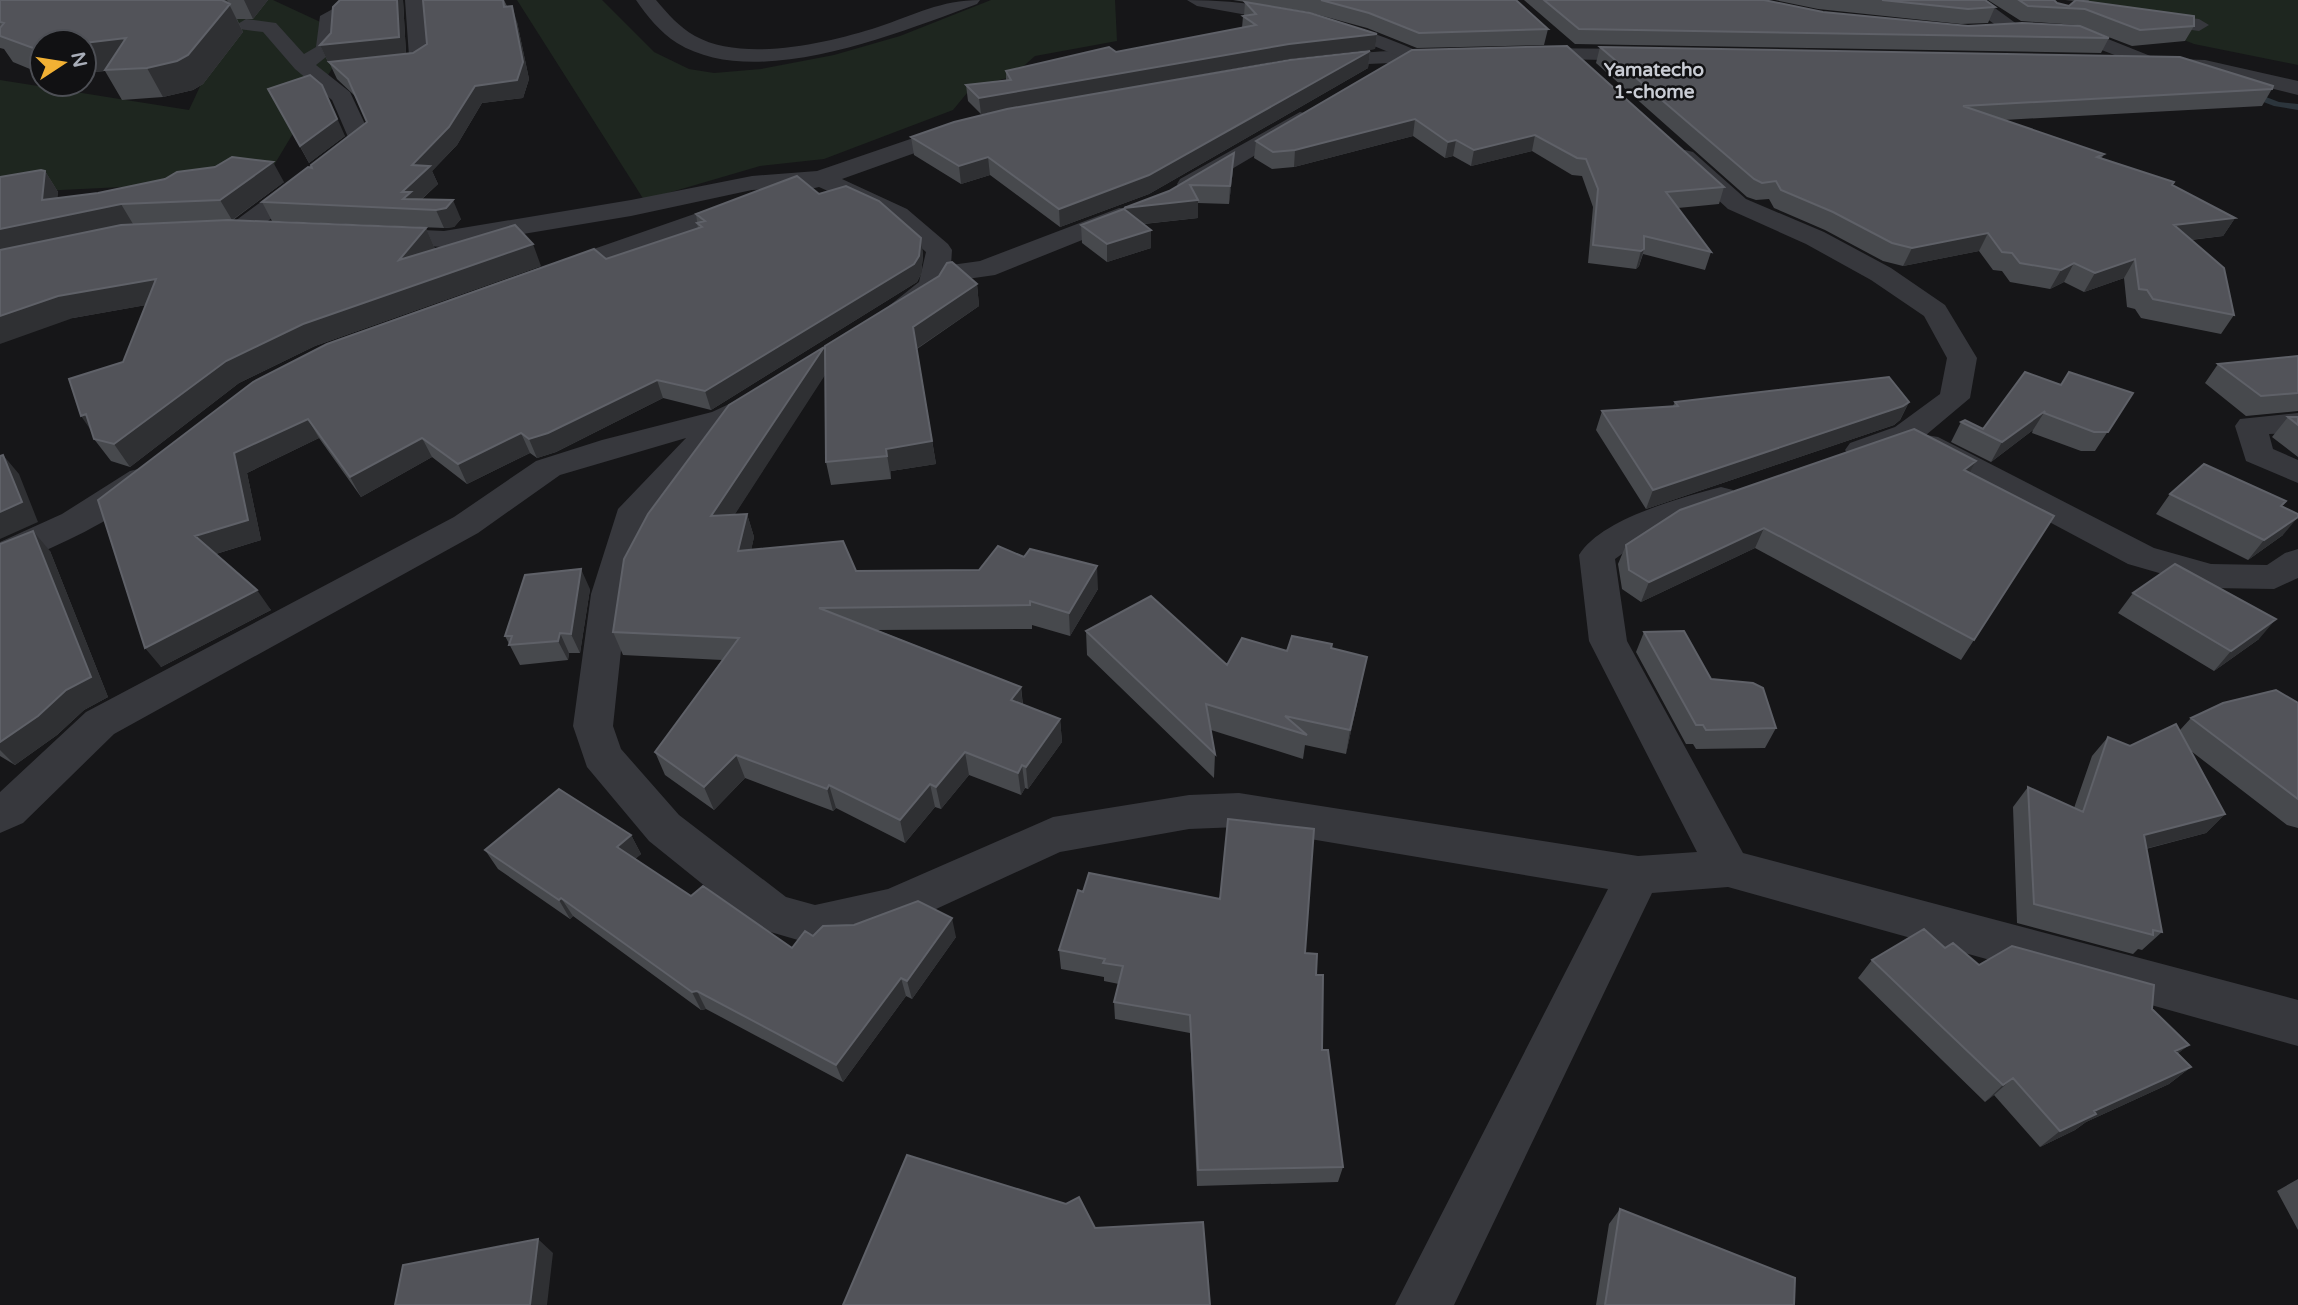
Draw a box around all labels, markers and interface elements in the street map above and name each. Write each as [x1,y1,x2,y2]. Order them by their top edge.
north arrow [28,28,98,98]
text: N [66,50,91,69]
district label: Yamatecho 1-chome [1604,59,1704,103]

